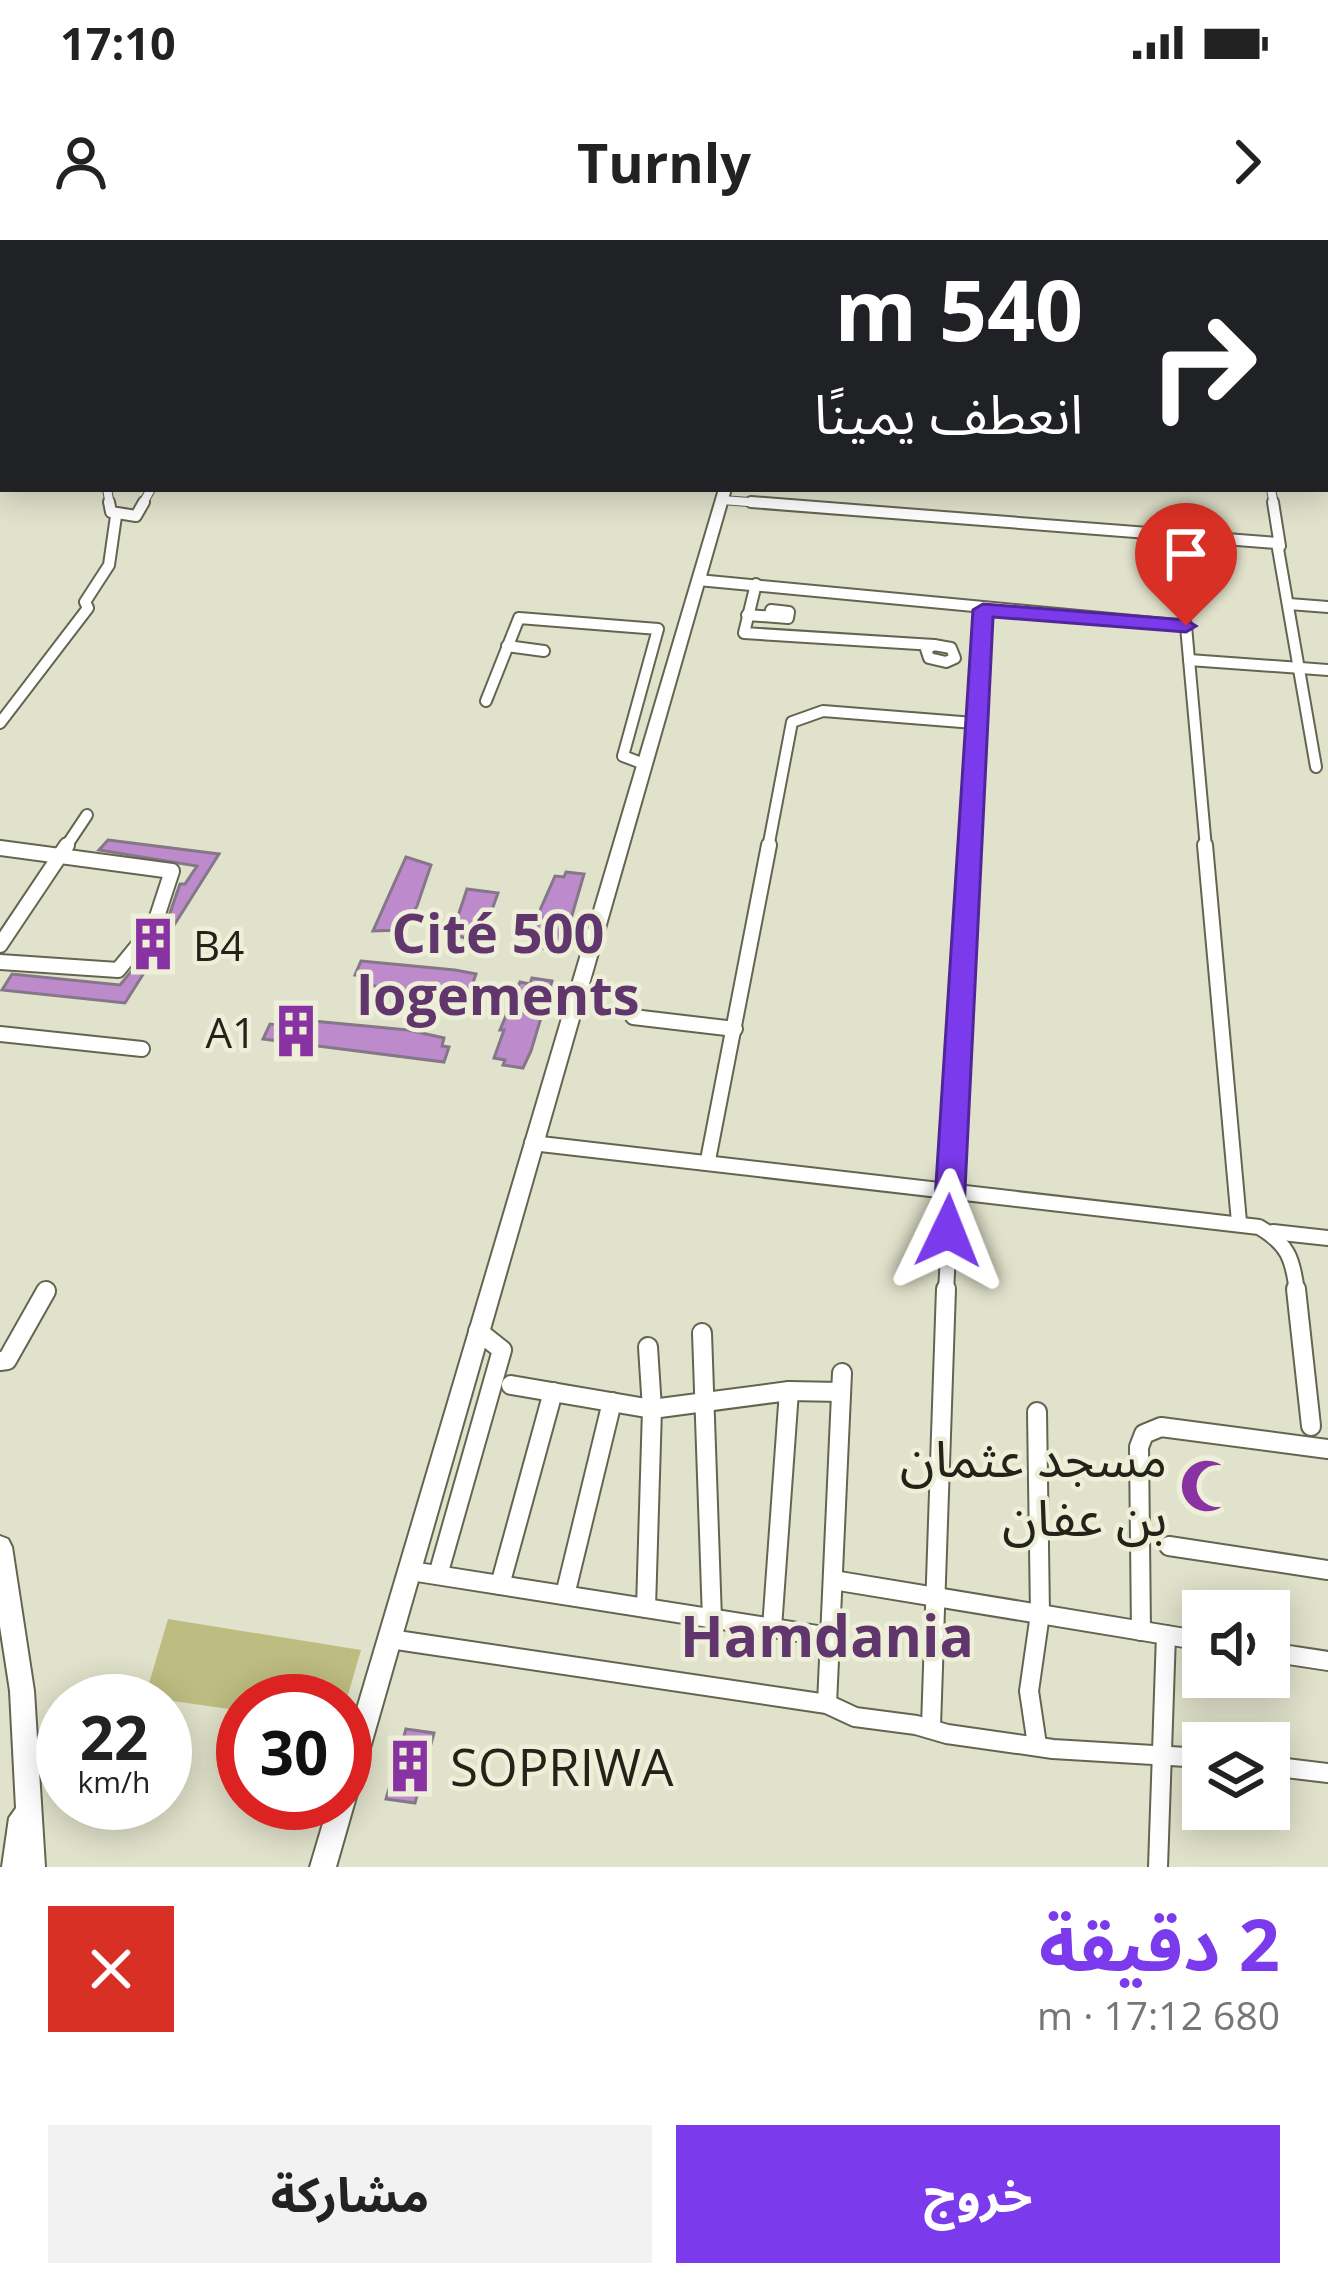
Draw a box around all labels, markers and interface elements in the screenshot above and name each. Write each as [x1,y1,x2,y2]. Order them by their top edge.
text: 17:10 [60,12,176,73]
text: Turnly [577,125,751,199]
icon: person [48,129,114,195]
icon: forward [1214,129,1280,195]
text: 540 m [835,251,1083,366]
icon: right [1125,288,1281,444]
text: انعطف يمينًا [814,376,1083,450]
pin [1135,503,1237,626]
icon: arrive [1153,521,1219,587]
district label: Cité 500 logements [356,895,640,1031]
building icon: B4 [124,915,182,973]
place label: B4 [193,916,244,973]
building icon: A1 [267,1002,325,1060]
place label: A1 [205,1003,256,1060]
position arrow [885,1168,1011,1294]
place label: مسجد عثمان بن عفان [900,1422,1167,1551]
mosque icon: مسجد عثمان بن عفان [1178,1457,1236,1515]
map controls [1182,1590,1290,1830]
button: sound [1182,1590,1290,1698]
district label: Hamdania [680,1596,974,1674]
speed limit sign: 30 [216,1674,372,1830]
text: 22 [80,1696,148,1778]
button: layers [1182,1722,1290,1830]
place label: SOPRIWA [450,1731,674,1801]
building icon: SOPRIWA [381,1737,439,1795]
text: km/h [78,1761,150,1802]
text: 2 دقيقة [1039,1894,1280,1992]
button: close [48,1906,174,2032]
text: 680 m · 17:12 [1037,1988,1280,2041]
button: مشاركة [48,2125,652,2263]
button: خروج [676,2125,1280,2263]

